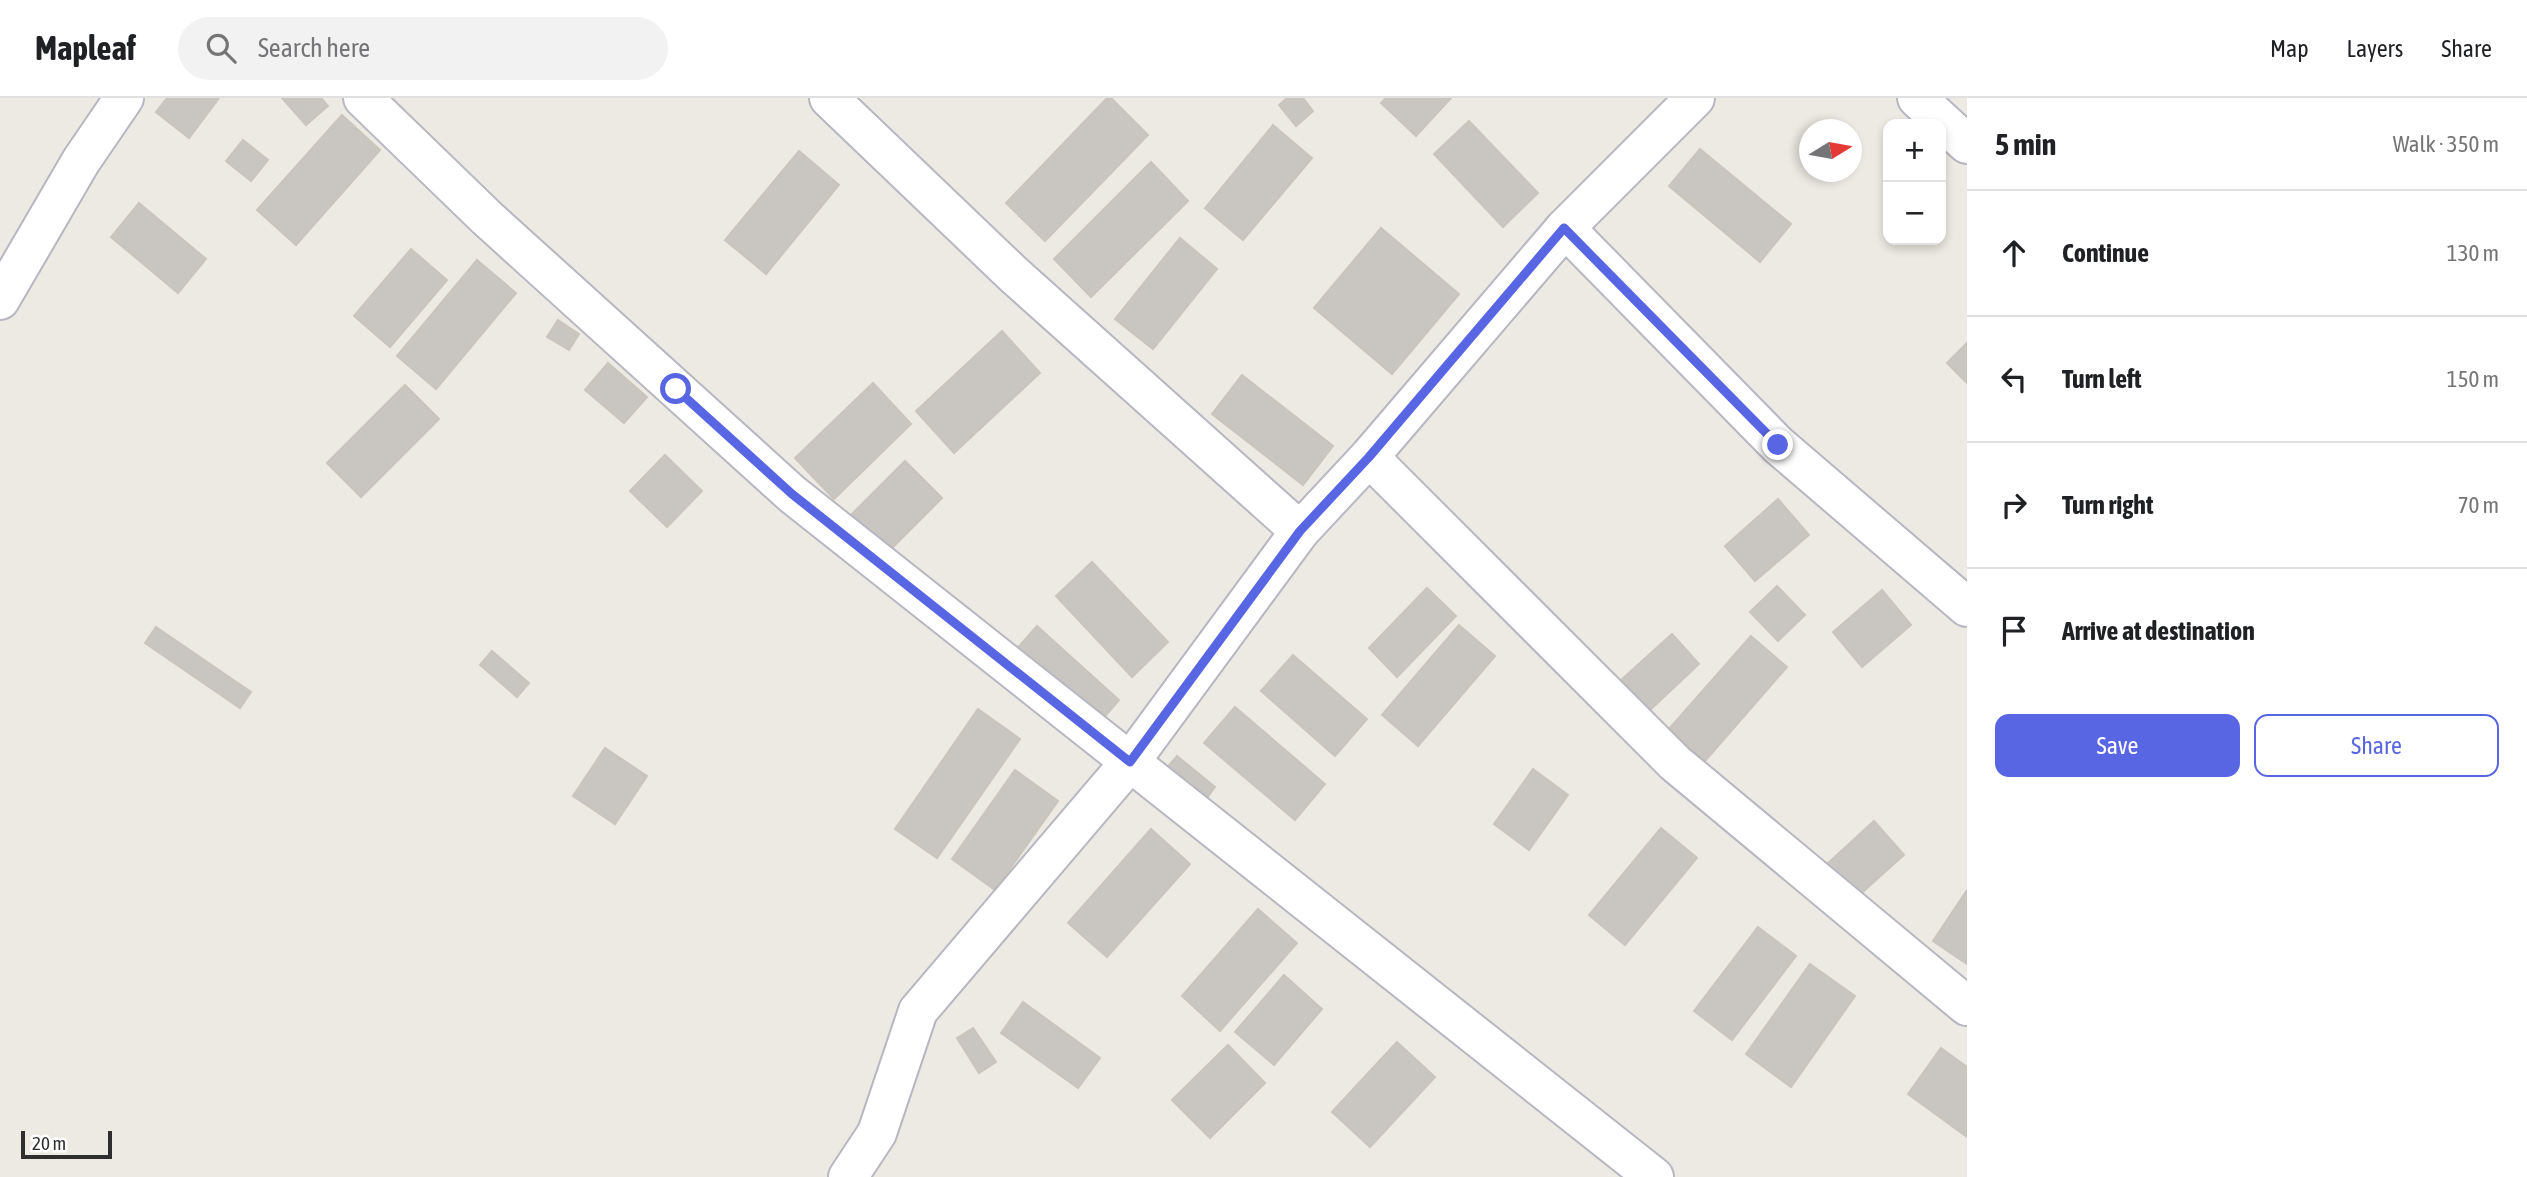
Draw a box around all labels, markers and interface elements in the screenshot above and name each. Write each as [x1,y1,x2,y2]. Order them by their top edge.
search box [178,17,668,80]
text: Mapleaf [35,29,136,67]
icon: search [202,29,240,67]
text: Search here [258,33,370,63]
text: Map [2270,35,2309,62]
text: Layers [2347,35,2403,62]
text: Share [2441,35,2492,62]
north arrow [1799,119,1862,182]
map controls [1883,119,1946,245]
button: + [1883,119,1946,182]
text: 5 min [1995,127,2056,161]
text: Walk · 350 m [2393,131,2499,157]
button: − [1883,182,1946,245]
icon: ahead [1995,234,2033,272]
text: Continue [2062,238,2149,268]
text: 130 m [2447,240,2499,266]
icon: left [1995,360,2033,398]
text: Turn left [2062,364,2142,394]
text: 150 m [2447,366,2499,392]
route start [660,373,691,404]
route end [1762,429,1793,460]
icon: right [1995,486,2033,524]
text: Turn right [2062,490,2153,520]
text: 70 m [2458,492,2499,518]
icon: arrive [1995,612,2033,650]
text: Arrive at destination [2062,616,2255,646]
button: Save [1995,714,2240,777]
button: Share [2254,714,2499,777]
scale bar [21,1128,112,1160]
text: 20 m [32,1132,66,1154]

